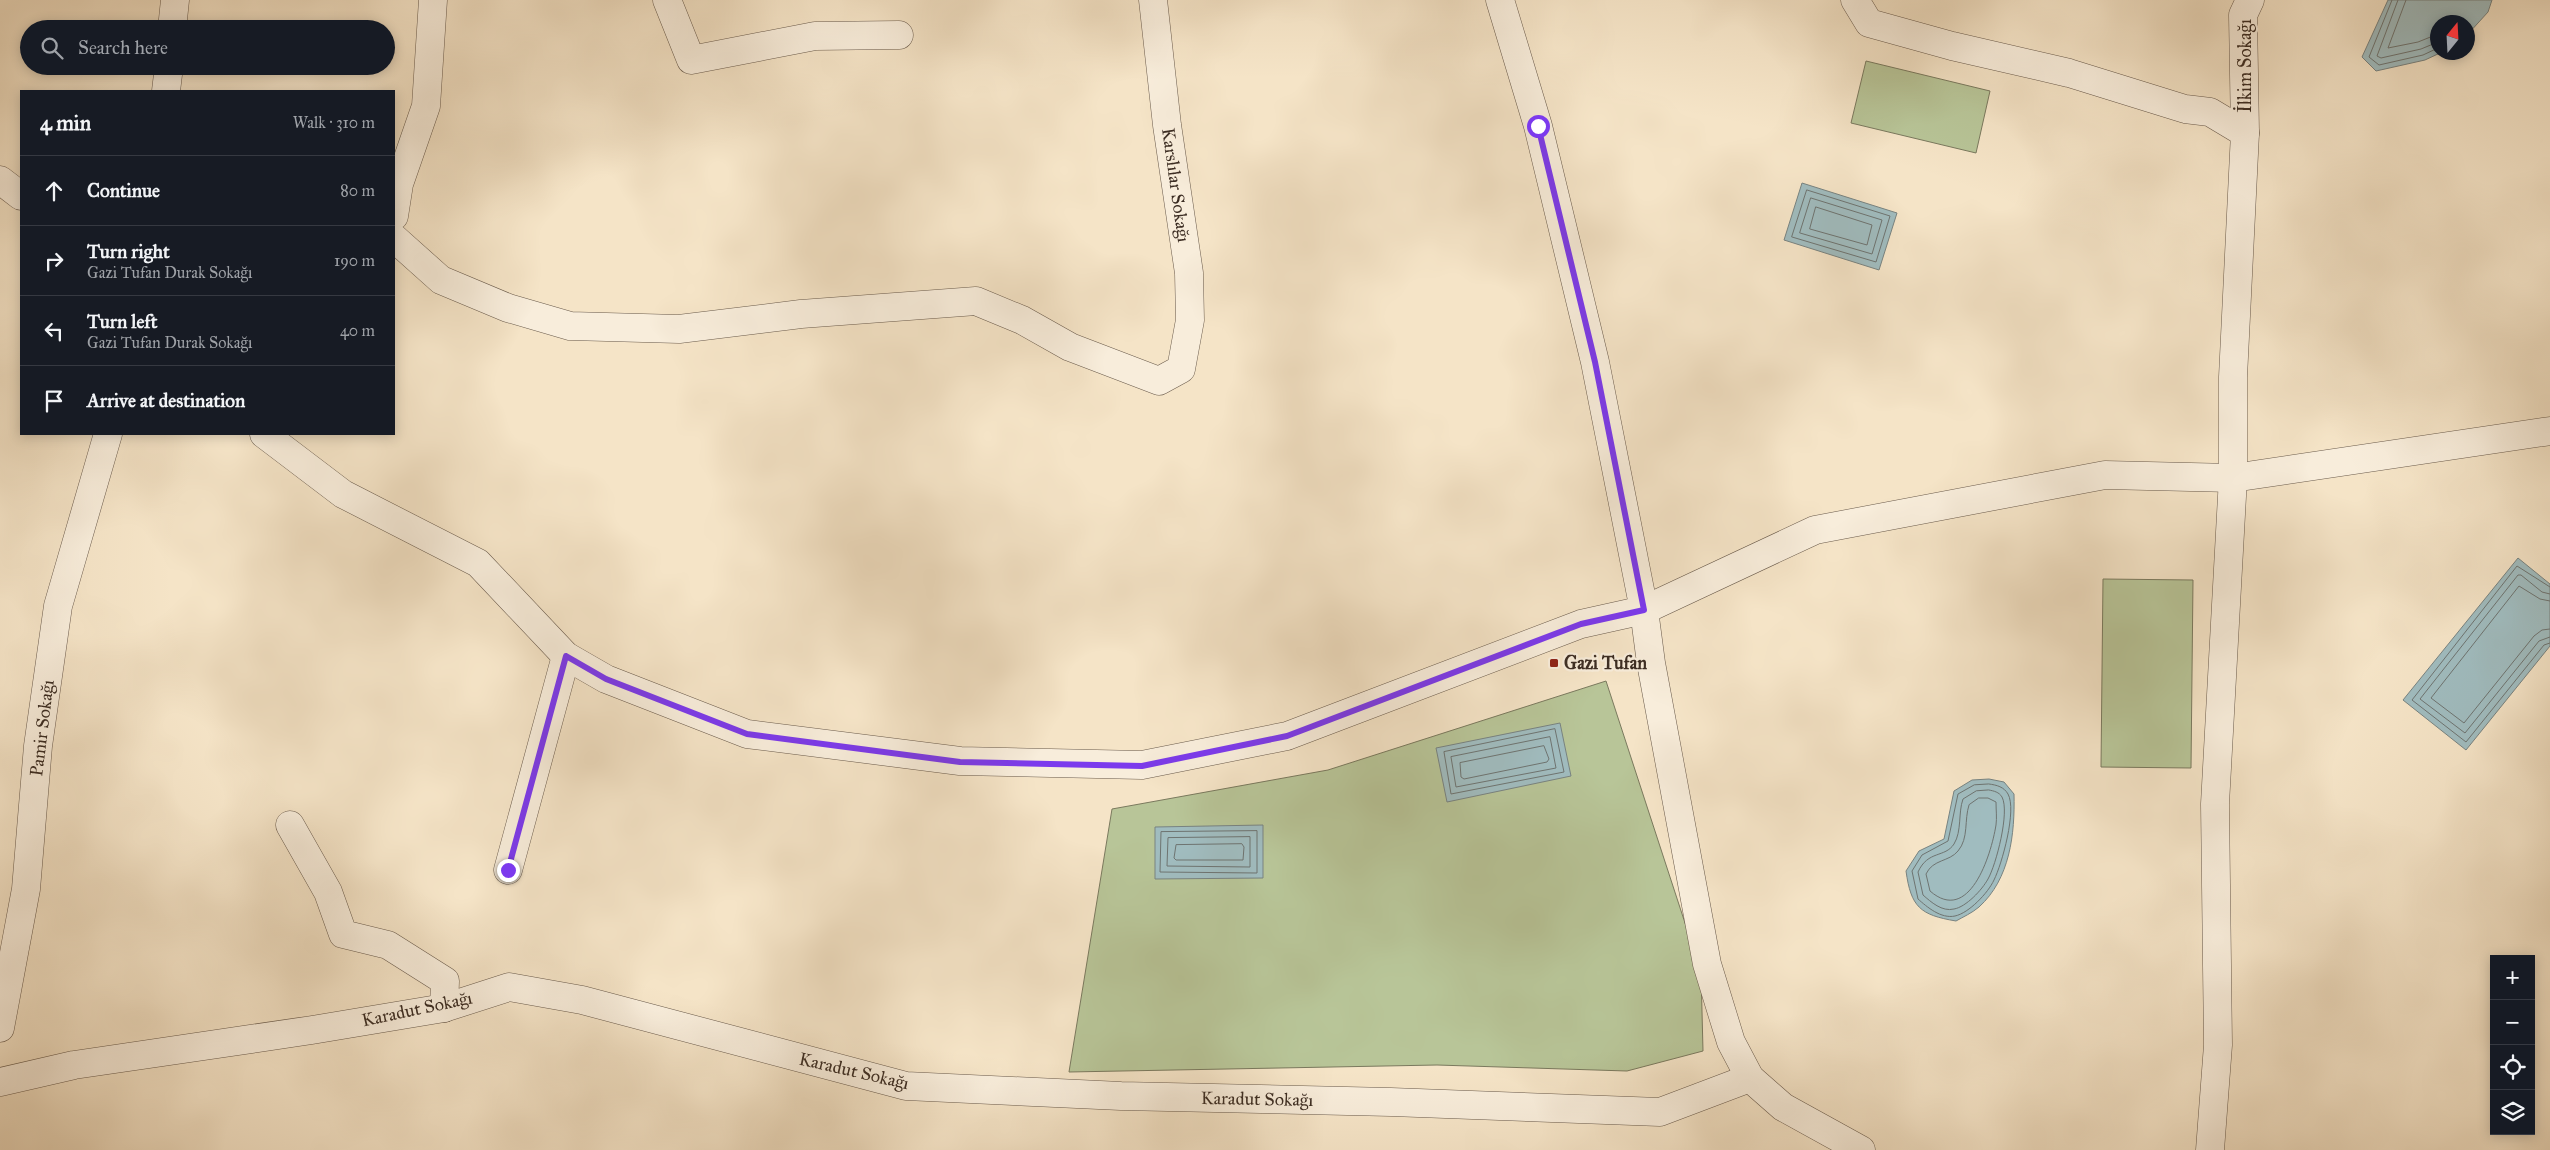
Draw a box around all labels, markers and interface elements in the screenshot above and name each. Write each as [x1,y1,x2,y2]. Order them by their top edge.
north arrow [2430,15,2475,60]
street label: İlkim Sokağı [2233,19,2257,113]
search box [20,20,395,75]
icon: search [38,34,66,62]
text: Search here [78,36,168,59]
text: 4 min [40,110,91,136]
text: Walk · 310 m [293,113,375,132]
route start [1527,115,1550,138]
street label: Karslılar Sokağı [1156,126,1195,244]
icon: ahead [40,177,68,205]
text: Continue [87,179,160,202]
text: 80 m [340,181,375,200]
text: Turn right [87,240,170,263]
icon: right [40,247,68,275]
text: 190 m [334,251,375,270]
text: Gazi Tufan Durak Sokağı [87,263,252,282]
text: Turn left [87,310,157,333]
icon: left [40,317,68,345]
text: 40 m [340,321,375,340]
text: Gazi Tufan Durak Sokağı [87,333,252,352]
icon: arrive [40,387,68,415]
text: Arrive at destination [87,389,245,412]
place label: Gazi Tufan [1564,652,1647,674]
marker: Gazi Tufan [1548,657,1560,669]
street label: Pamir Sokağı [25,678,60,778]
route end [497,859,520,882]
map controls [2490,955,2535,1135]
button: + [2490,955,2535,1000]
street label: Karadut Sokağı [360,987,474,1032]
button: − [2490,1000,2535,1045]
button: locate [2490,1045,2535,1090]
street label: Karadut Sokağı [797,1048,911,1095]
street label: Karadut Sokağı [1201,1087,1313,1112]
button: layers [2490,1090,2535,1135]

